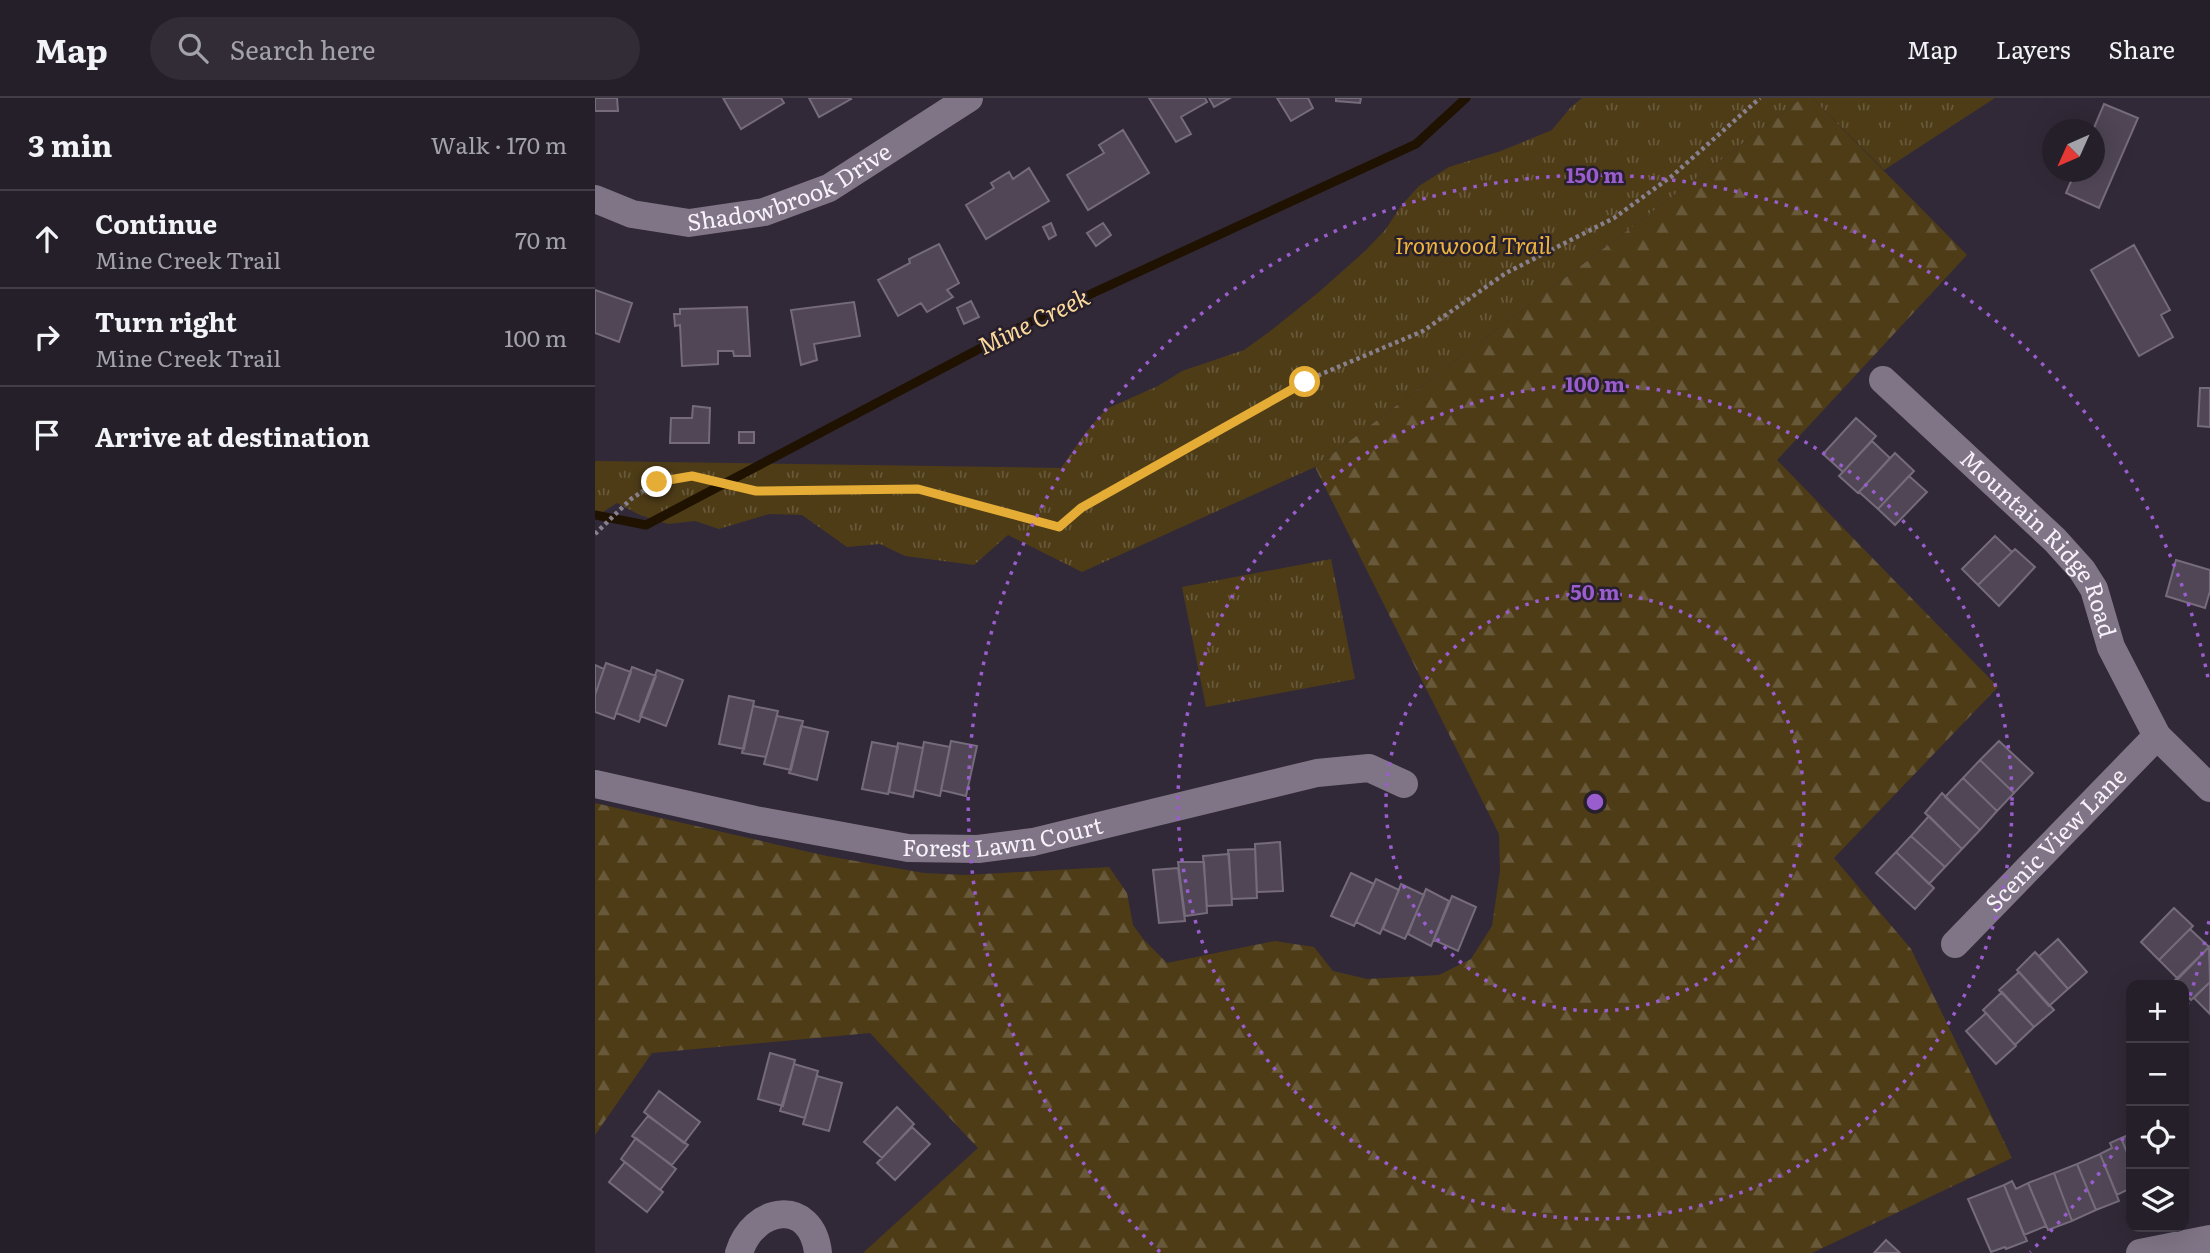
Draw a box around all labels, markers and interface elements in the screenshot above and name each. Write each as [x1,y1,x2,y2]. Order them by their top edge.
search box [150,17,640,80]
text: Map [35,24,108,73]
icon: search [174,29,212,67]
text: Search here [230,29,376,68]
text: Map [1907,31,1958,66]
text: Layers [1996,31,2070,66]
text: Share [2108,31,2175,66]
north arrow [2042,119,2105,182]
text: 3 min [28,122,112,166]
text: Walk · 170 m [431,127,567,161]
street label: Shadowbrook Drive [684,133,897,238]
text: 150 m [1566,158,1624,189]
text: Continue [95,203,217,242]
icon: ahead [28,220,66,258]
text: 70 m [515,222,567,256]
park label: Ironwood Trail [1395,227,1552,261]
text: Mine Creek Trail [95,242,281,276]
water label: Mine Creek [971,277,1095,362]
text: Turn right [95,301,237,340]
icon: right [28,318,66,356]
text: 100 m [504,320,567,354]
text: Mine Creek Trail [95,340,281,374]
route start [1289,366,1320,397]
text: 100 m [1565,367,1625,398]
icon: arrive [28,416,66,454]
text: Arrive at destination [95,416,370,455]
street label: Mountain Ridge Road [1954,441,2126,641]
route end [641,466,672,497]
text: 50 m [1570,575,1620,606]
street label: Scenic View Lane [1976,758,2133,919]
centre of rings [1583,790,1607,814]
street label: Forest Lawn Court [902,807,1107,864]
map controls [2126,980,2189,1232]
button: + [2126,980,2189,1043]
button: − [2126,1043,2189,1106]
button: locate [2126,1106,2189,1169]
button: layers [2126,1169,2189,1232]

